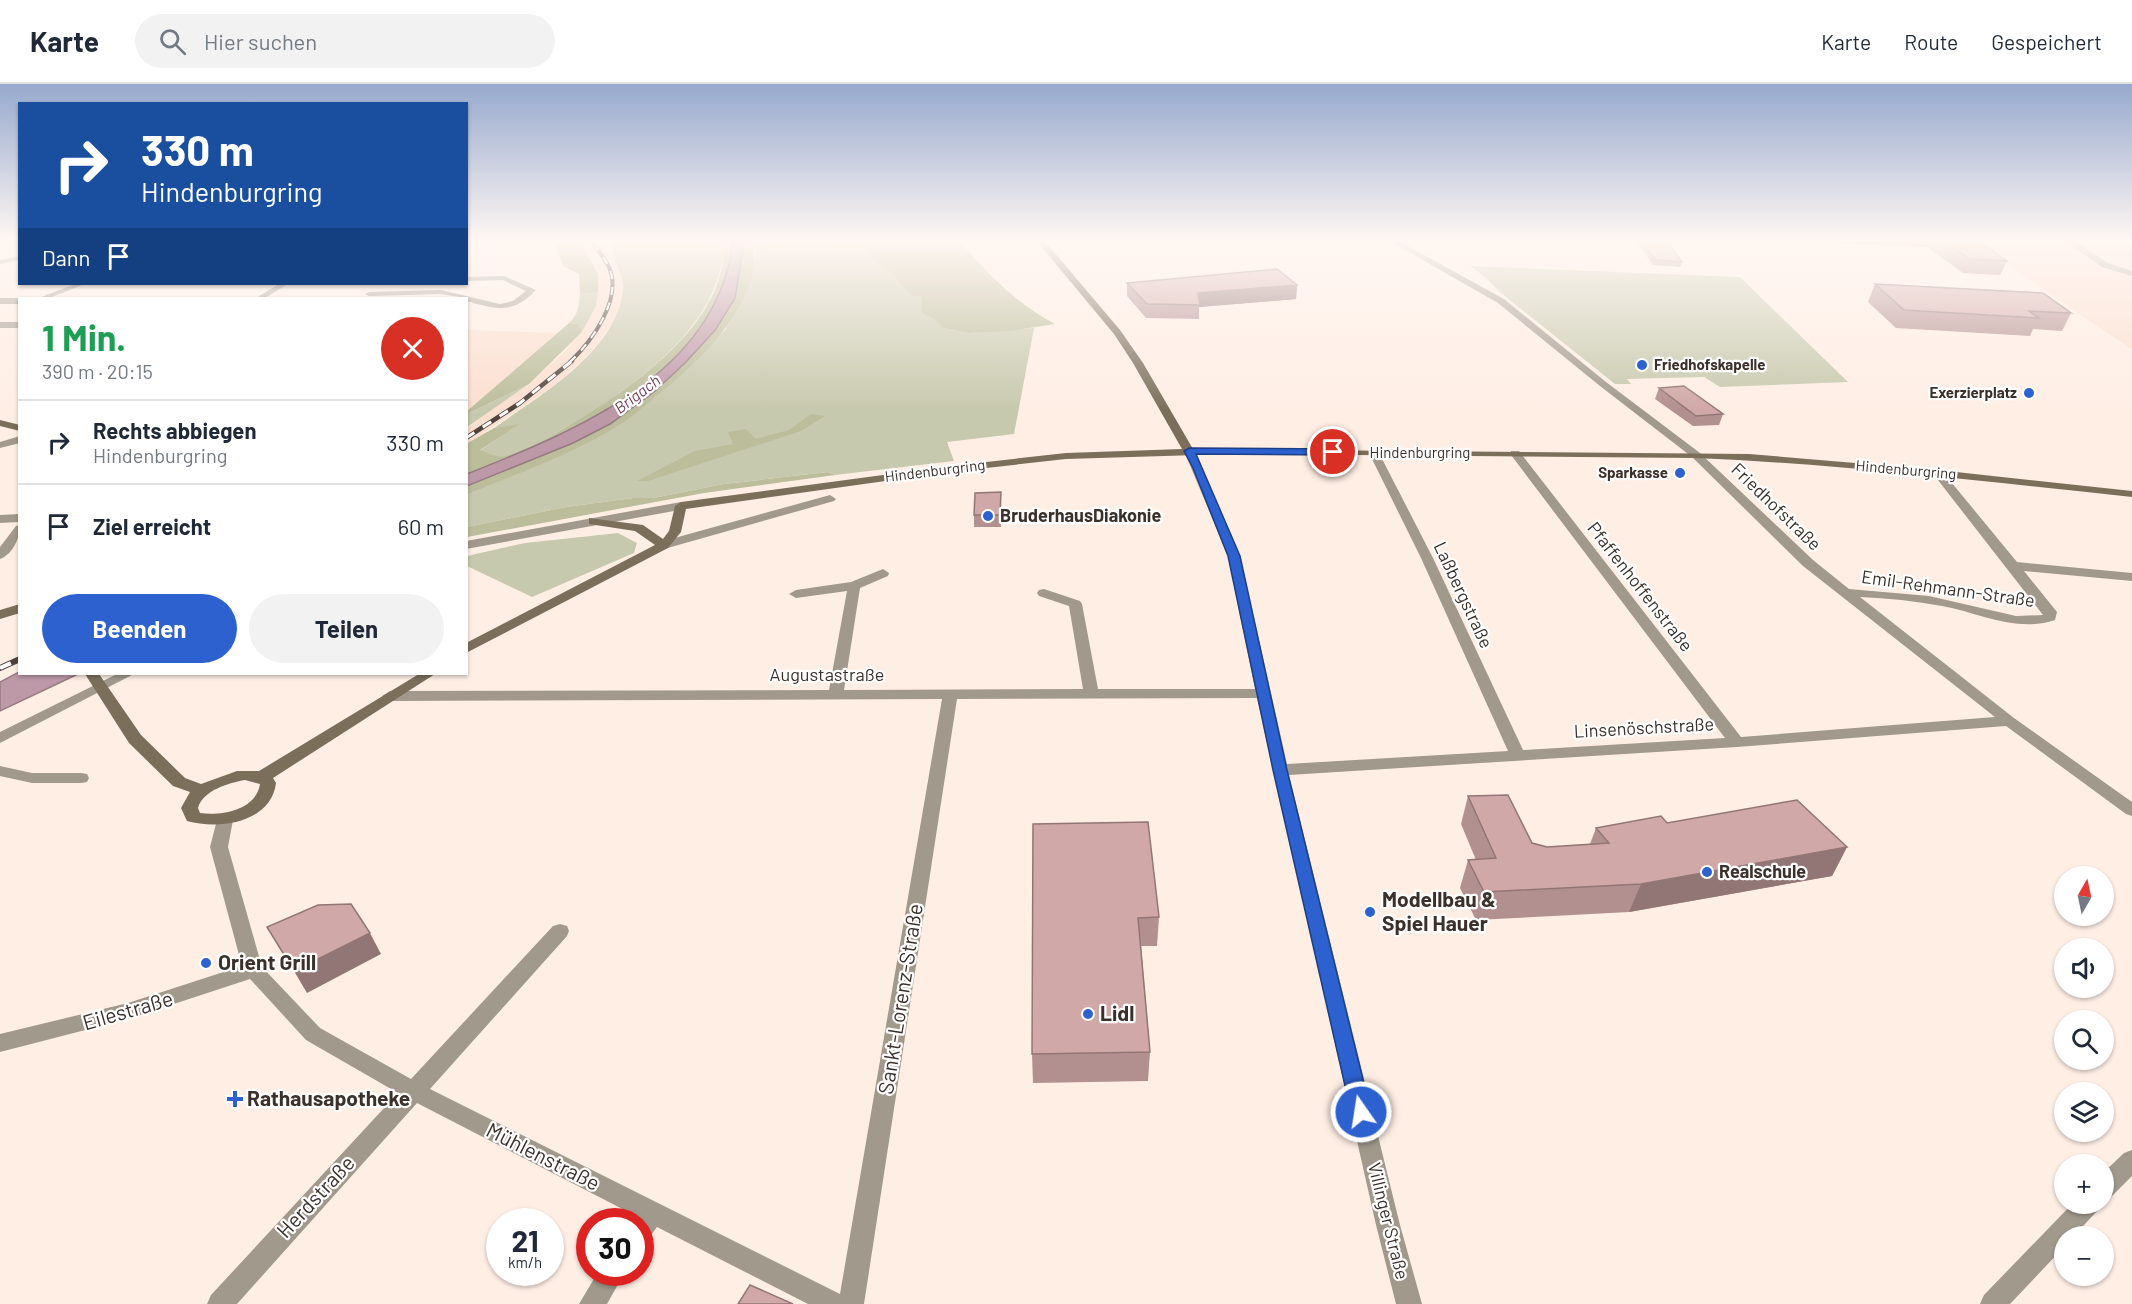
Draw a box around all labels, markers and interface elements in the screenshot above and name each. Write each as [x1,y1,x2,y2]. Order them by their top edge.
search box [135,14,555,68]
text: Karte [30,24,99,58]
icon: search [156,25,189,58]
text: Hier suchen [204,28,317,54]
text: Karte [1821,29,1871,54]
text: Route [1904,29,1958,54]
text: Gespeichert [1991,29,2102,54]
text: 330 m [141,124,254,174]
icon: right [42,126,120,204]
text: Hindenburgring [141,175,322,207]
icon: arrive [102,240,135,273]
text: Dann [42,244,90,270]
text: 1 Min. [42,315,126,358]
button: close [381,317,444,380]
place label: Friedhofskapelle [1654,355,1765,373]
marker: Friedhofskapelle [1635,358,1649,372]
text: 390 m · 20:15 [42,359,153,383]
water label: Brigach [610,370,663,417]
place label: Exerzierplatz [1929,383,2017,401]
marker: Exerzierplatz [2022,386,2036,400]
text: Rechts abbiegen [93,417,256,443]
icon: right [42,426,75,459]
pin [1307,426,1358,477]
text: 330 m [386,429,444,455]
icon: arrive [1316,435,1349,468]
text: Hindenburgring [93,443,227,467]
street label: Hindenburgring [1370,443,1470,461]
street label: Hindenburgring [884,455,986,485]
street label: Hindenburgring [1855,456,1957,482]
street label: Friedhofstraße [1727,458,1826,555]
place label: Sparkasse [1598,463,1668,481]
marker: Sparkasse [1673,466,1687,480]
place label: BruderhausDiakonie [1000,504,1161,526]
marker: BruderhausDiakonie [981,509,995,523]
icon: arrive [42,510,75,543]
text: Ziel erreicht [93,513,211,539]
text: 60 m [398,513,444,539]
street label: Pfaffenhoffenstraße [1583,517,1698,655]
street label: Laßbergstraße [1430,538,1498,651]
street label: Emil-Rehmann-Straße [1860,565,2036,611]
button: Beenden [42,594,237,663]
button: Teilen [249,594,444,663]
street label: Augustastraße [770,663,884,685]
street label: Linsenöschstraße [1573,712,1715,742]
place label: Realschule [1719,860,1806,882]
marker: Realschule [1700,865,1714,879]
north arrow [2054,866,2114,926]
map controls [2054,866,2114,1286]
place label: Modellbau & Spiel Hauer [1382,886,1496,935]
street label: Sankt-Lorenz-Straße [872,902,927,1096]
marker: Modellbau & Spiel Hauer [1363,905,1377,919]
button: sound [2054,938,2114,998]
place label: Orient Grill [218,949,316,974]
marker: Orient Grill [199,956,213,970]
street label: Eilestraße [80,985,176,1034]
place label: Lidl [1100,1000,1134,1025]
marker: Lidl [1081,1007,1095,1021]
button: search [2054,1010,2114,1070]
position arrow [1329,1080,1393,1144]
button: layers [2054,1082,2114,1142]
place label: Rathausapotheke [247,1085,410,1110]
marker: Rathausapotheke [228,1092,242,1106]
street label: Mühlenstraße [483,1116,605,1195]
street label: Herdstraße [271,1150,359,1242]
button: + [2054,1154,2114,1214]
street label: Villinger Straße [1364,1160,1414,1281]
speed limit sign: 30 [576,1208,654,1286]
text: 21 [511,1222,539,1258]
button: − [2054,1226,2114,1286]
text: km/h [508,1253,542,1271]

